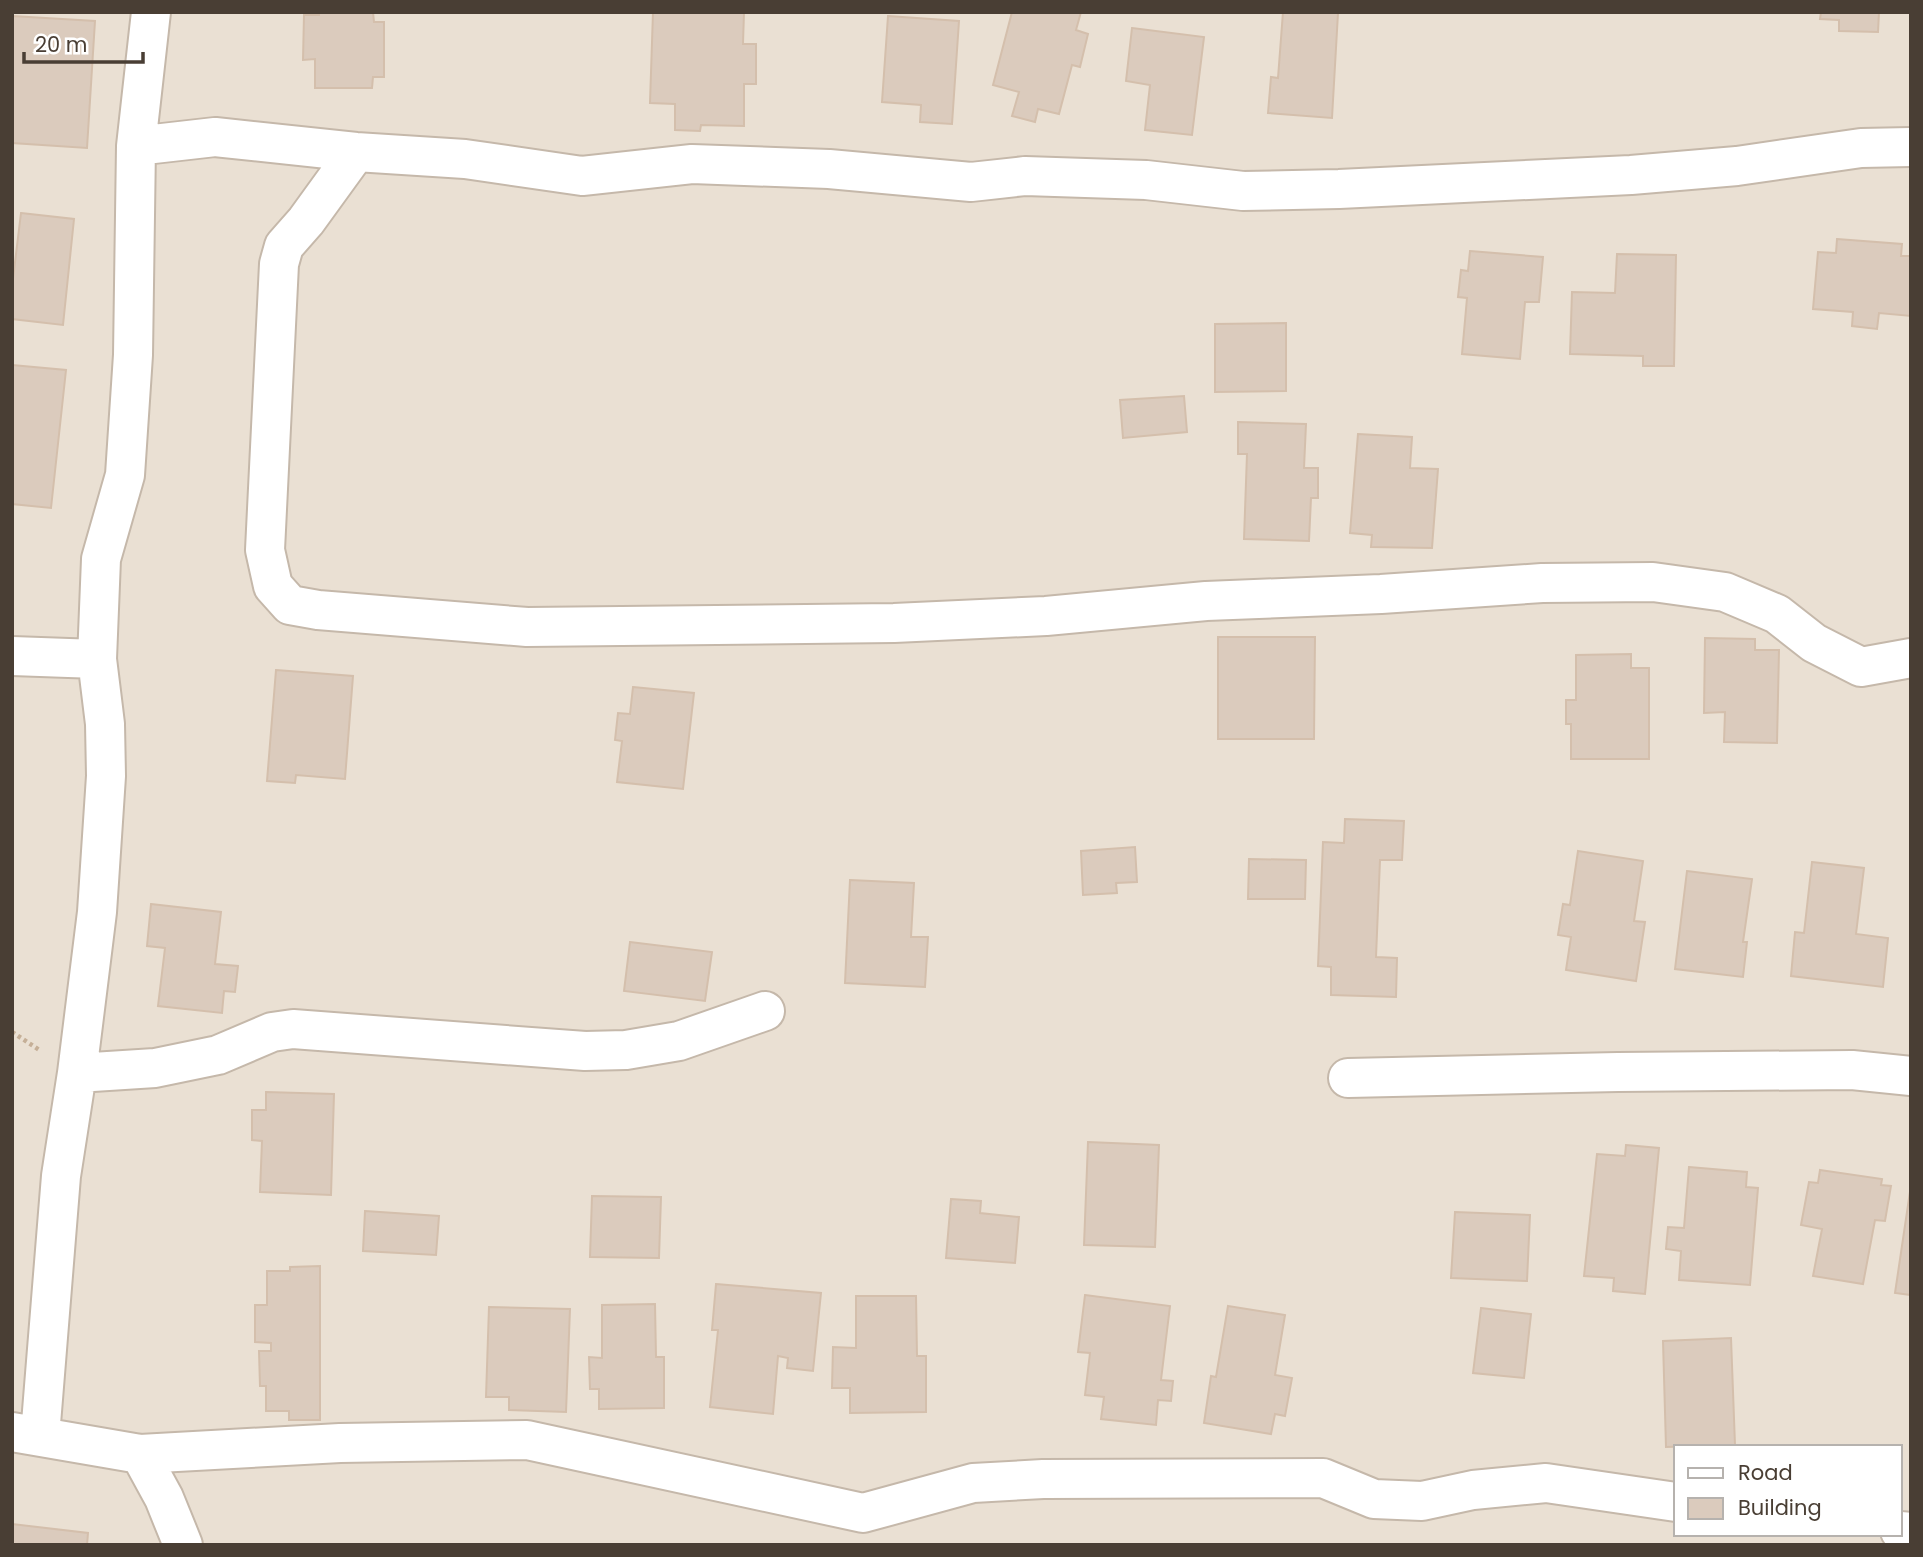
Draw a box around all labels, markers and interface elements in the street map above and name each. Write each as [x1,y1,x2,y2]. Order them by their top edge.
scale bar [24,21,144,65]
text: 20 m [35,30,88,59]
legend [1674,1445,1902,1536]
text: Road [1738,1458,1793,1487]
text: Building [1738,1493,1822,1522]

